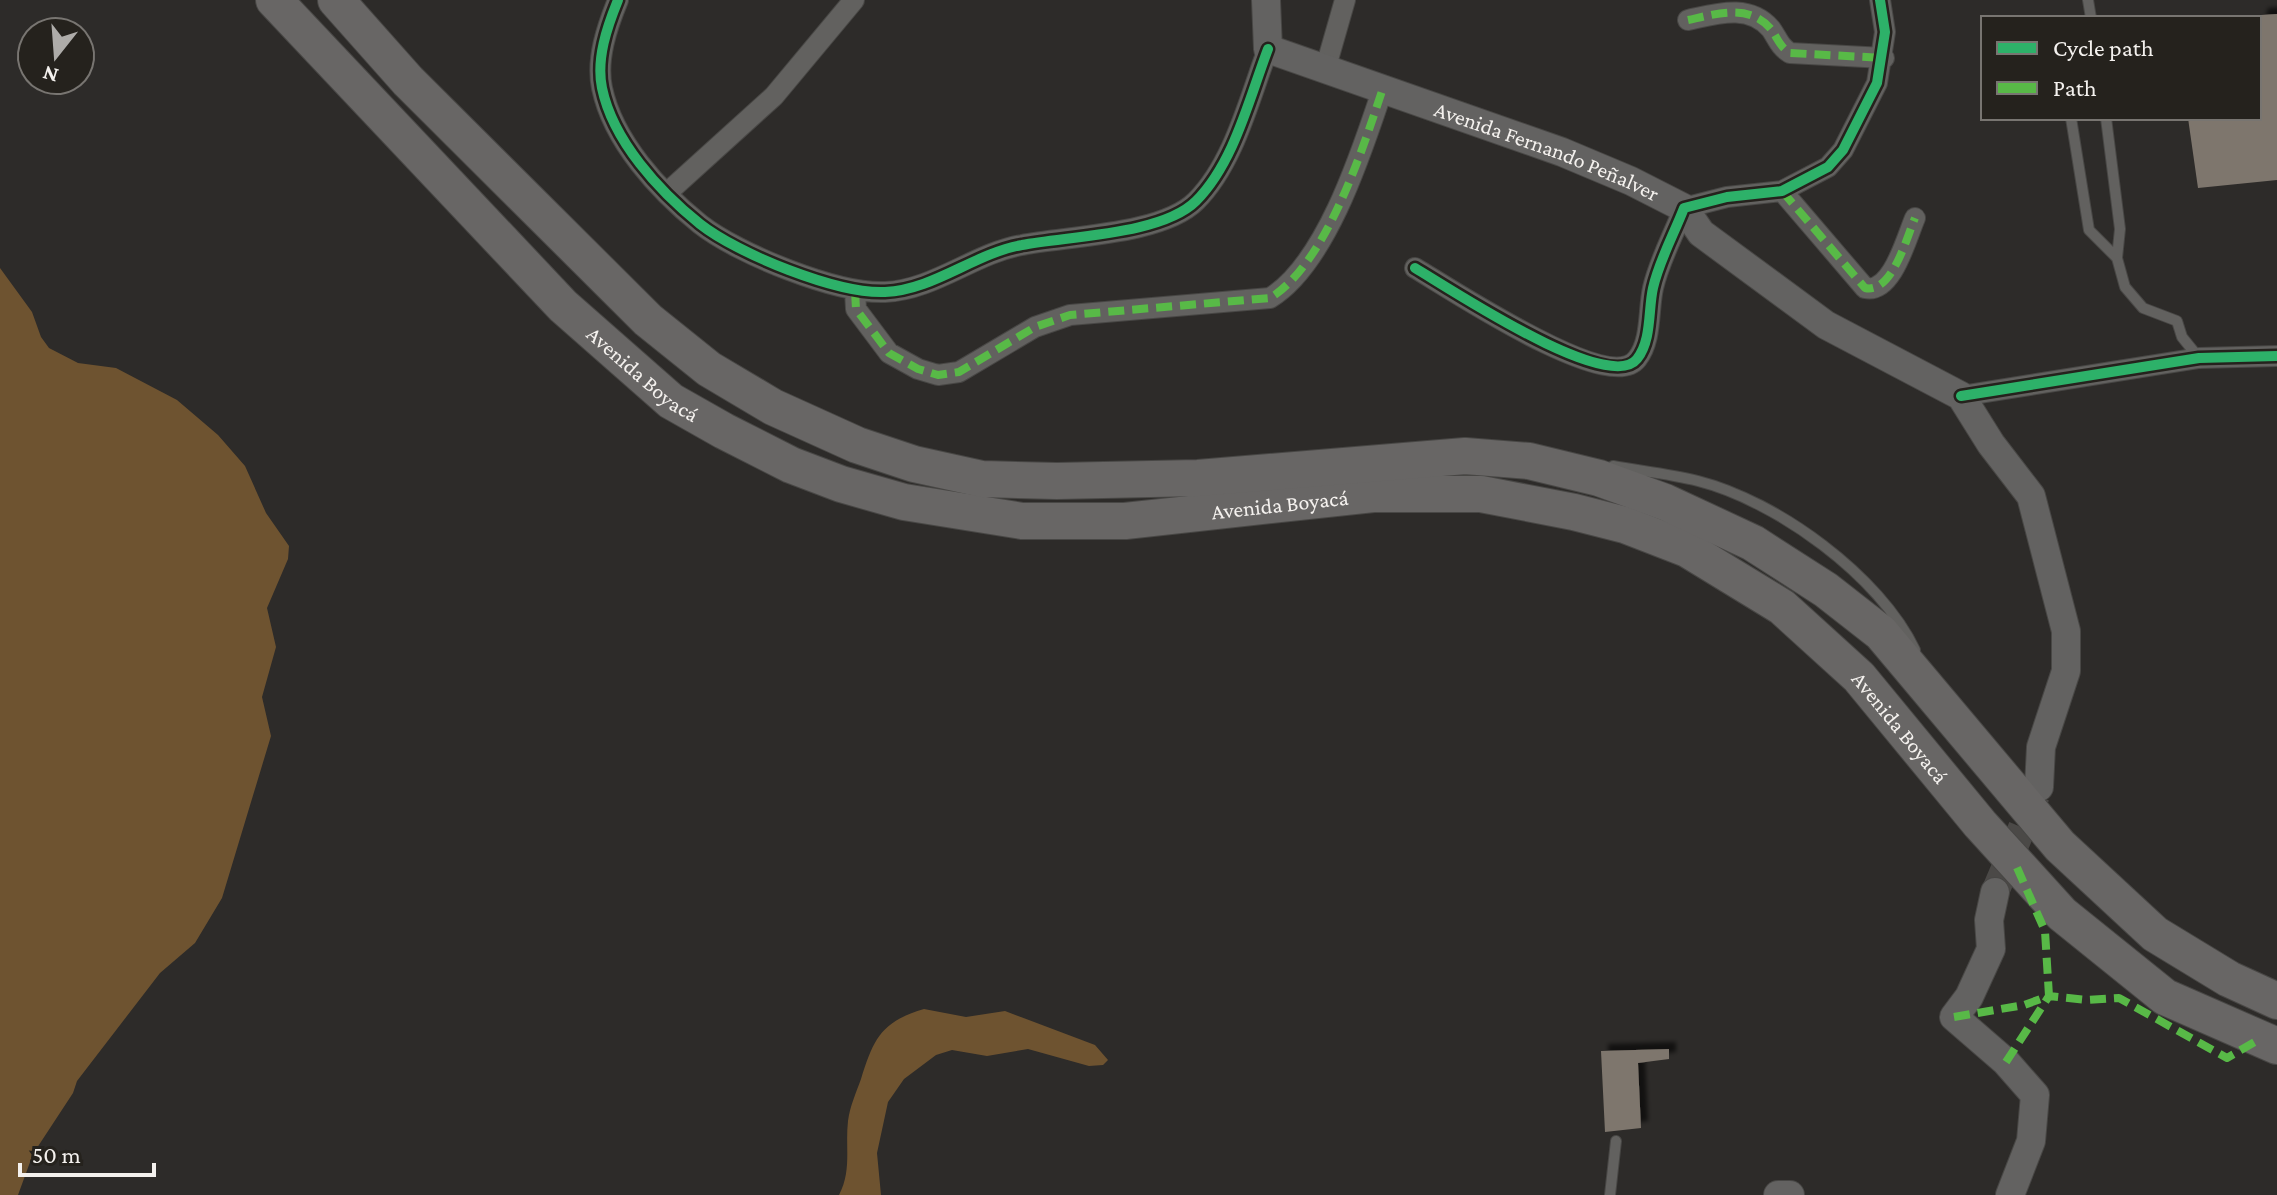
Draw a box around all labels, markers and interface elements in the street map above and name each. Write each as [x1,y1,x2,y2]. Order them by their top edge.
north arrow [16,16,96,96]
legend [1981,16,2261,120]
text: Cycle path [2053,34,2154,61]
text: N [39,61,61,89]
text: Path [2053,74,2097,101]
street label: Avenida Fernando Peñalver [1431,96,1664,206]
street label: Avenida Boyacá [582,321,703,427]
street label: Avenida Boyacá [1210,484,1350,524]
street label: Avenida Boyacá [1847,666,1954,788]
scale bar [20,1127,154,1177]
text: 50 m [32,1141,81,1168]

